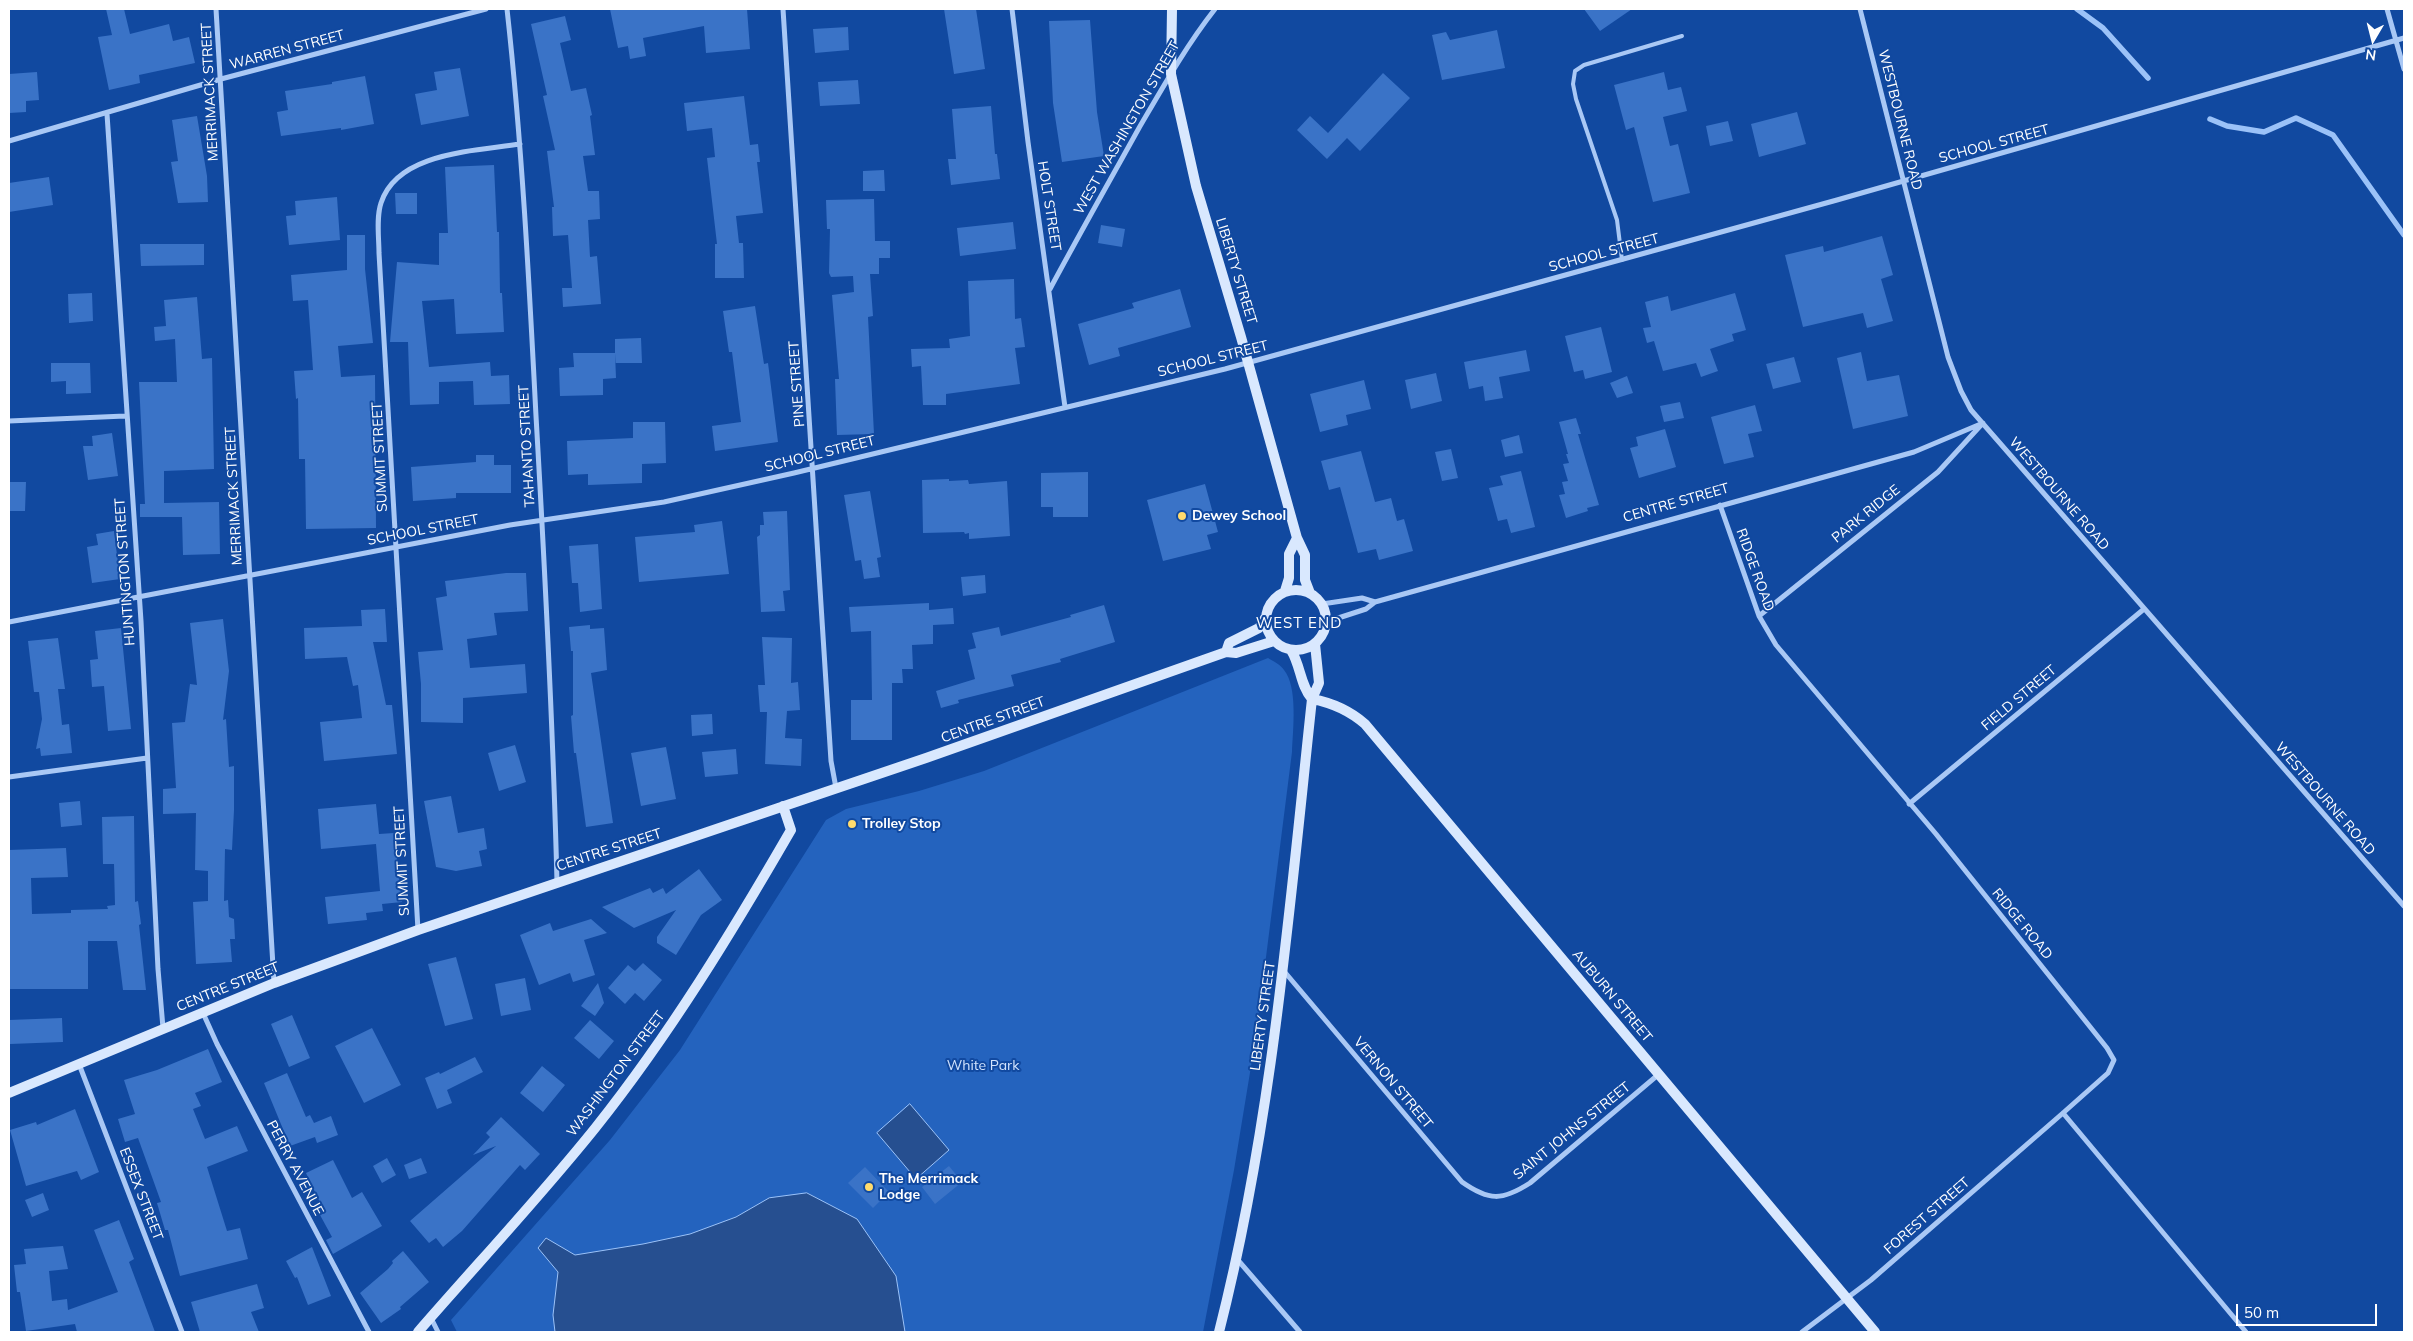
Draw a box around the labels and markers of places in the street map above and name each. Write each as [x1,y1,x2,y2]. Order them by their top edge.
place label: Dewey School [1192,508,1286,524]
marker: Dewey School [1176,510,1188,522]
place label: Trolley Stop [862,816,941,832]
marker: Trolley Stop [846,818,858,830]
place label: The Merrimack Lodge [879,1171,978,1204]
marker: The Merrimack Lodge [863,1181,875,1193]

